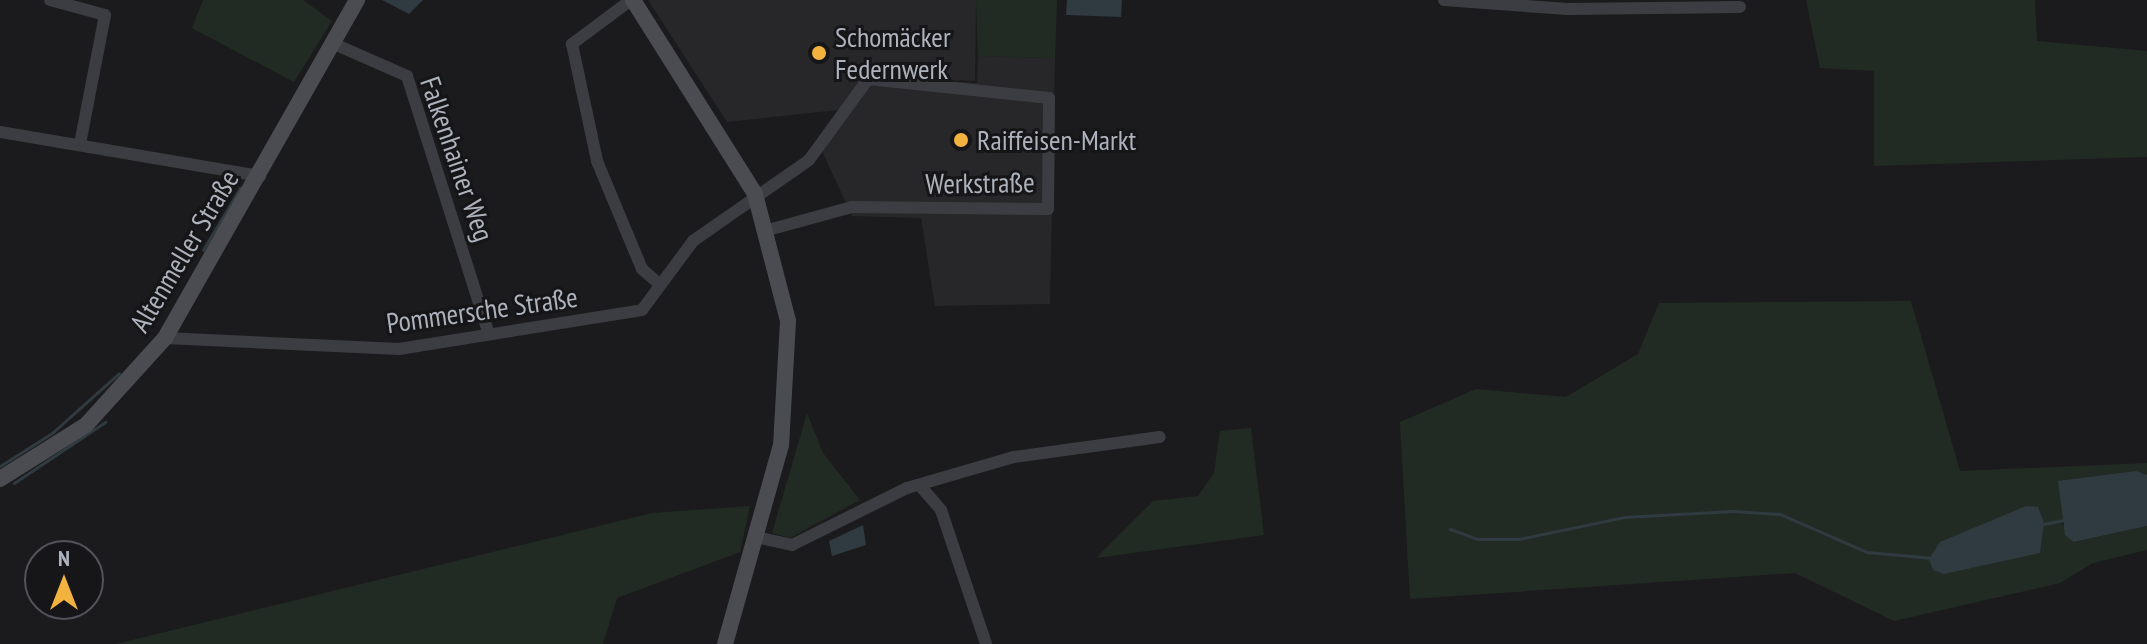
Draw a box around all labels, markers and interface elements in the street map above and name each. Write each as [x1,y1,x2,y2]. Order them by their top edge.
place label: Schomäcker Federnwerk [835,20,951,86]
marker: Schomäcker Federnwerk [810,44,828,62]
street label: Falkenhainer Weg [413,72,501,246]
place label: Raiffeisen-Markt [977,123,1136,157]
marker: Raiffeisen-Markt [952,131,970,149]
street label: Altenmeller Straße [123,164,245,338]
street label: Werkstraße [925,165,1035,201]
street label: Pommersche Straße [384,280,580,340]
north arrow [24,540,104,620]
text: N [58,544,70,572]

